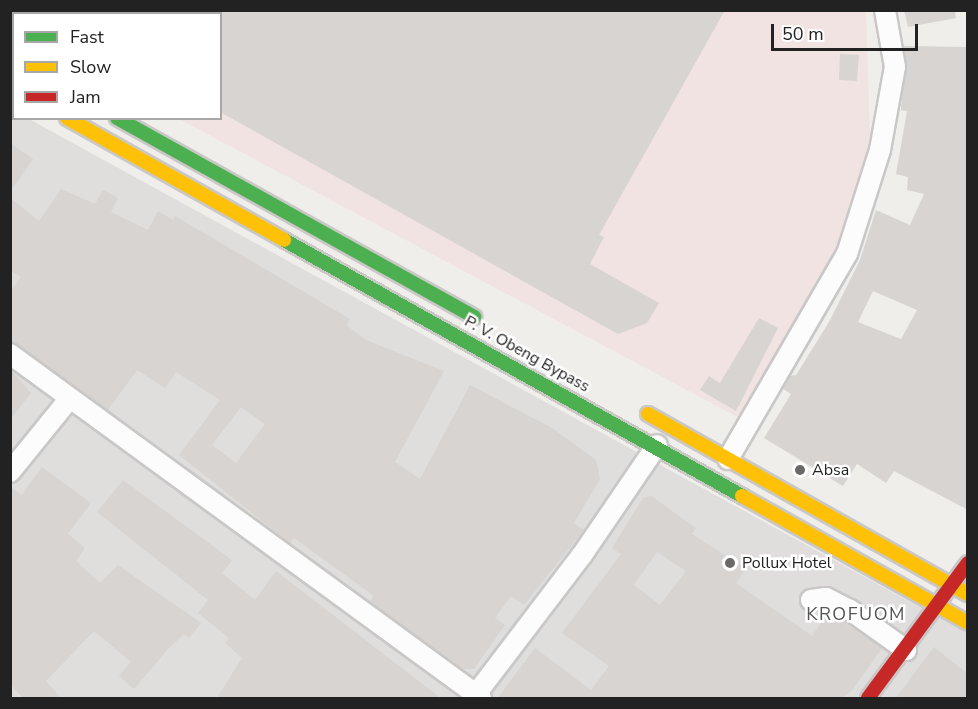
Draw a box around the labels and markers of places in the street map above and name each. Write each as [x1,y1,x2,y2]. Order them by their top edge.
place label: Absa [812,460,849,480]
marker: Absa [793,463,807,477]
place label: Pollux Hotel [742,553,831,573]
marker: Pollux Hotel [723,556,737,570]

